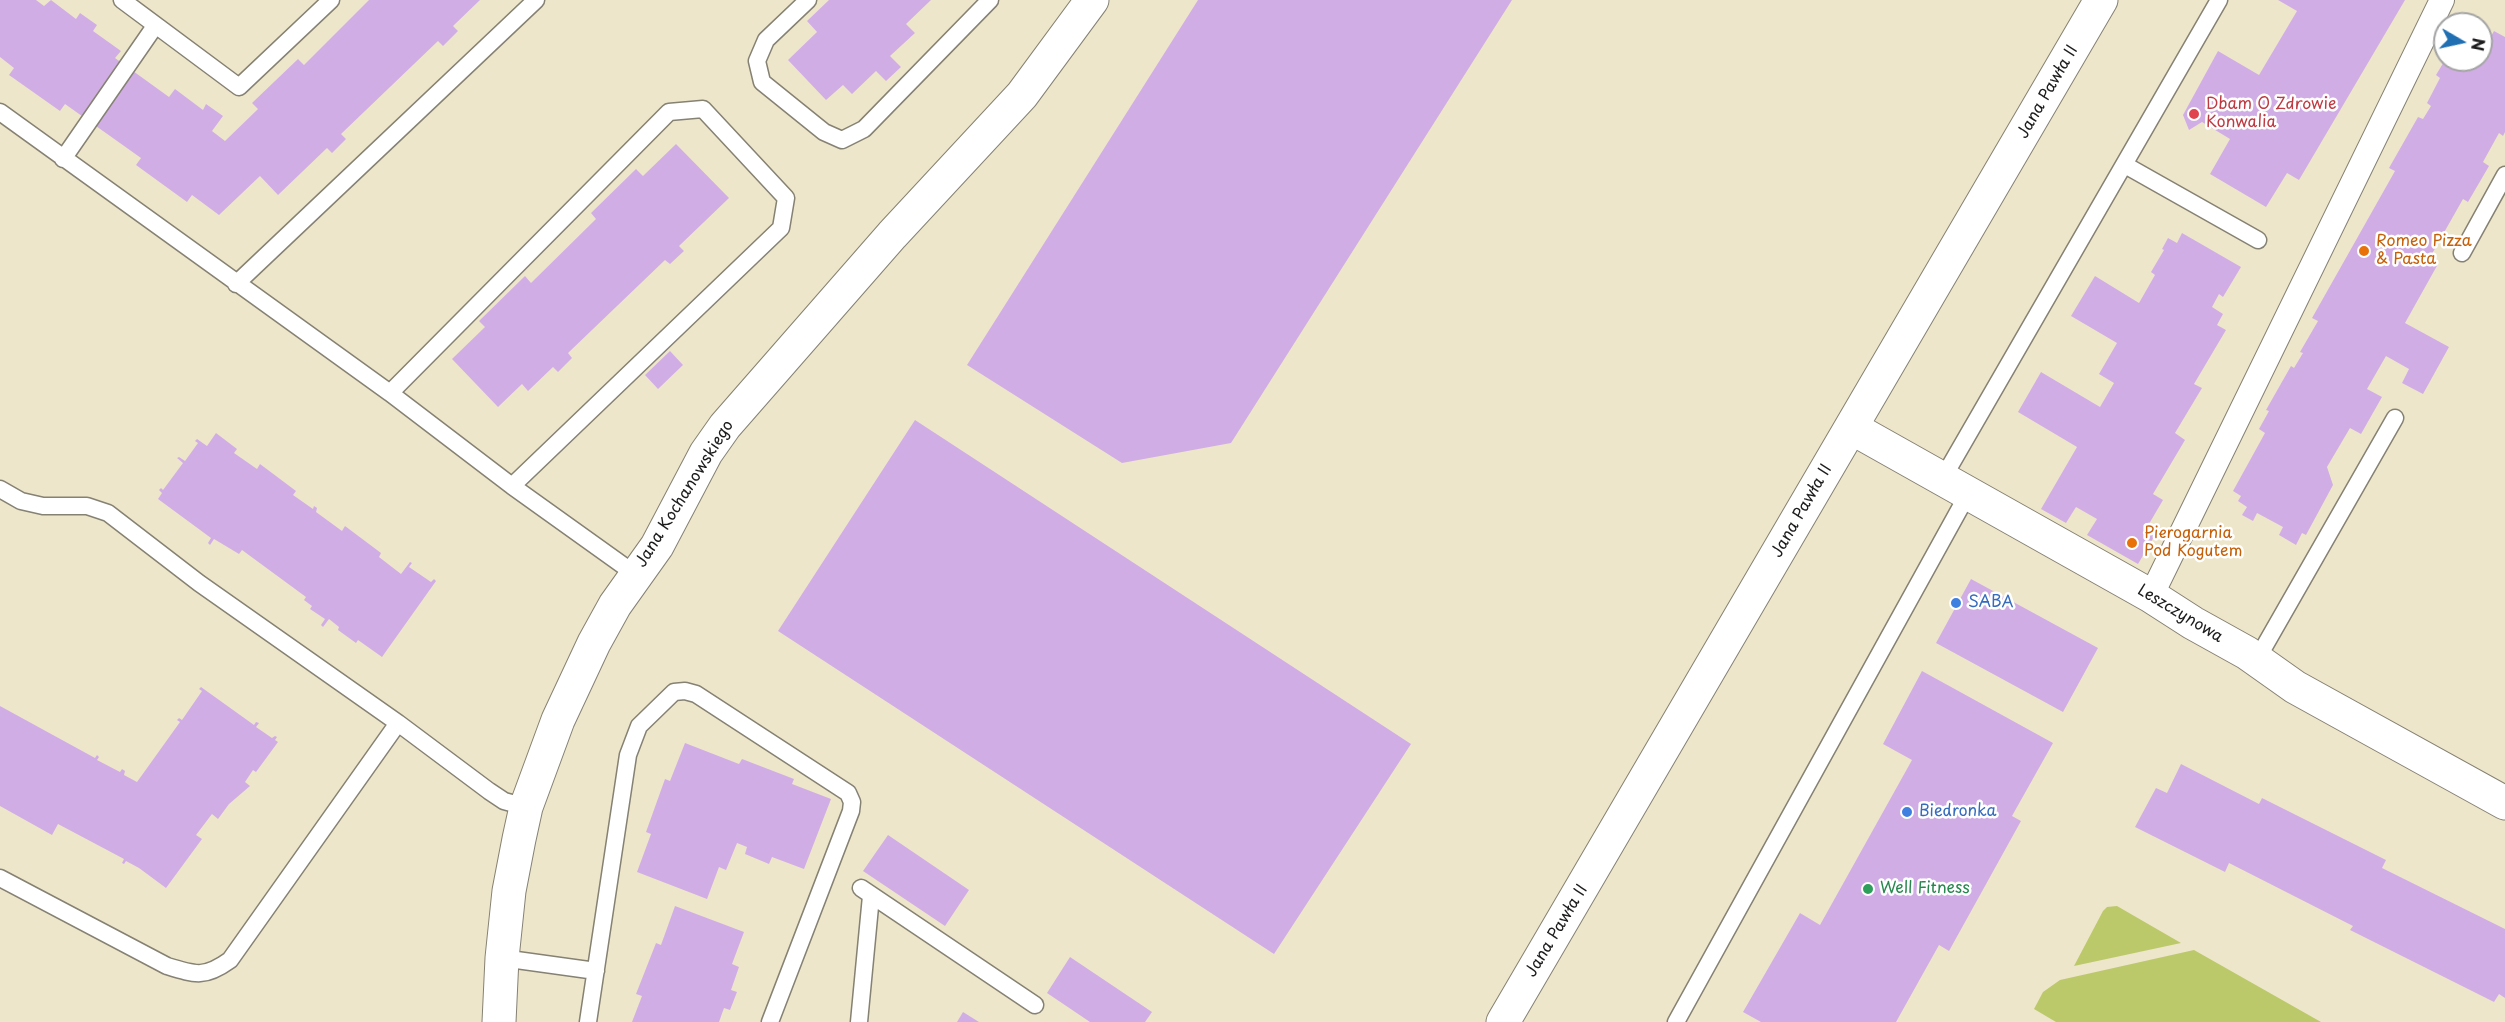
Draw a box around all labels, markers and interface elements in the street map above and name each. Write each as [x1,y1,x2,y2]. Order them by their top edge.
north arrow [2433,12,2493,72]
text: N [2466,36,2492,53]
street label: Jana Pawła II [2014,42,2082,142]
place label: Dbam O Zdrowie Konwalia [2206,95,2336,133]
marker: Dbam O Zdrowie Konwalia [2187,107,2201,121]
place label: Romeo Pizza & Pasta [2376,232,2472,270]
marker: Romeo Pizza & Pasta [2357,244,2371,258]
street label: Jana Kochanowskiego [632,417,738,571]
street label: Jana Pawła II [1768,461,1836,561]
place label: Pierogarnia Pod Kogutem [2144,524,2242,562]
marker: Pierogarnia Pod Kogutem [2125,536,2139,550]
street label: Leszczynowa [2134,581,2226,647]
place label: SABA [1968,593,2014,613]
marker: SABA [1949,596,1963,610]
place label: Biedronka [1919,802,1997,822]
marker: Biedronka [1900,805,1914,819]
place label: Well Fitness [1880,879,1970,899]
street label: Jana Pawła II [1522,881,1592,981]
marker: Well Fitness [1861,882,1875,896]

